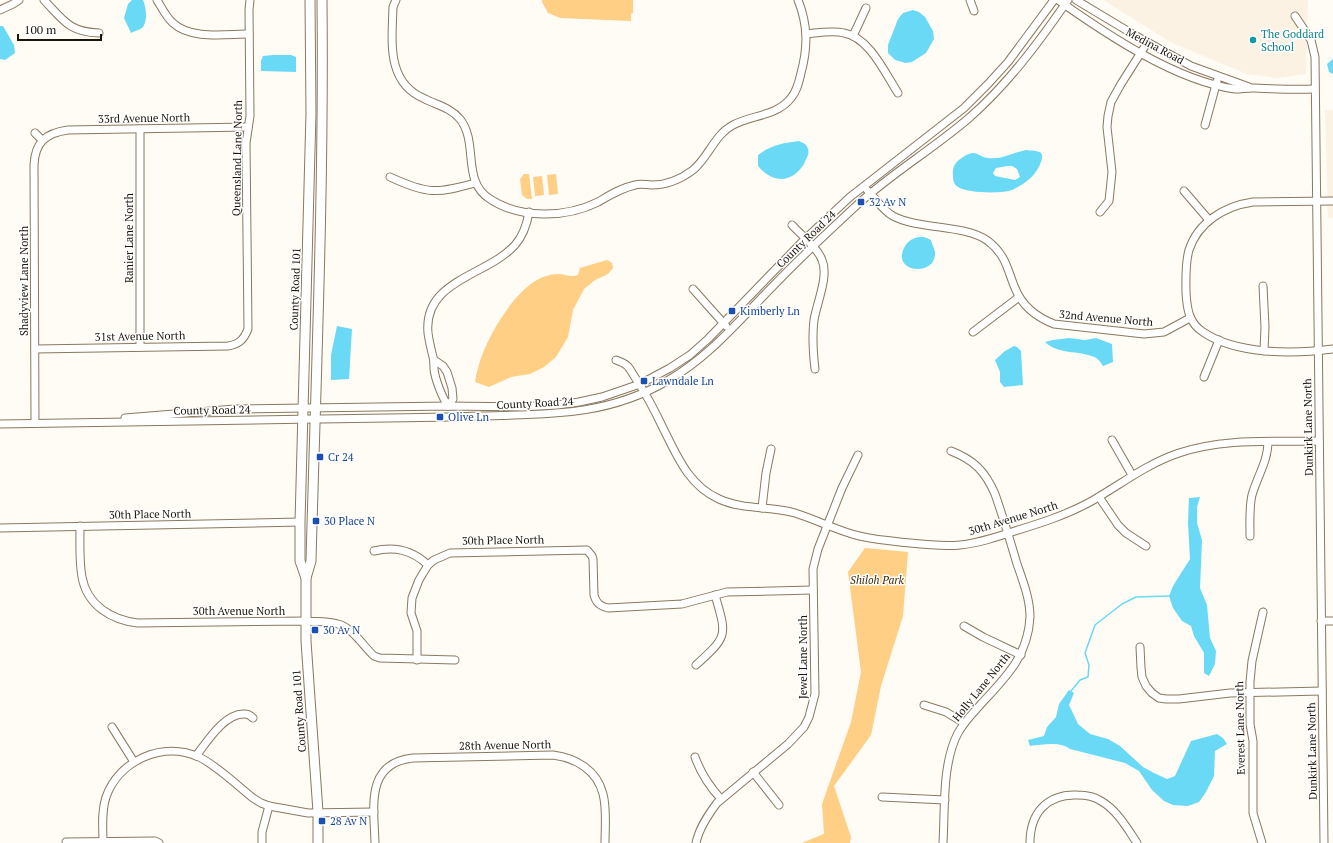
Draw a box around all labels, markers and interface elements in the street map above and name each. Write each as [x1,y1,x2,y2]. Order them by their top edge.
scale bar [18,16,101,42]
text: 100 m [24,22,57,37]
street label: Medina Road [1124,25,1186,67]
place label: The Goddard School [1261,27,1324,54]
marker: The Goddard School [1248,35,1258,45]
street label: Queensland Lane North [229,99,245,216]
street label: 33rd Avenue North [98,110,191,126]
street label: Ranier Lane North [122,192,136,283]
place label: 32 Av N [869,195,906,209]
marker: 32 Av N [856,197,866,207]
street label: County Road 24 [773,207,839,271]
street label: Shadyview Lane North [17,225,31,336]
street label: County Road 101 [287,247,303,331]
place label: Kimberly Ln [740,304,800,318]
marker: Kimberly Ln [727,306,737,316]
street label: 32nd Avenue North [1058,307,1154,329]
street label: 31st Avenue North [95,328,186,344]
place label: Lawndale Ln [652,374,714,388]
marker: Lawndale Ln [639,376,649,386]
street label: Dunkirk Lane North [1300,378,1316,476]
street label: County Road 24 [496,394,574,412]
street label: County Road 24 [173,402,251,418]
place label: Olive Ln [448,410,489,424]
marker: Olive Ln [435,412,445,422]
place label: Cr 24 [328,450,354,464]
marker: Cr 24 [315,452,325,462]
street label: 30th Avenue North [967,498,1060,538]
street label: 30th Place North [109,506,192,522]
place label: 30 Place N [324,514,375,528]
marker: 30 Place N [311,516,321,526]
street label: 30th Place North [462,532,545,548]
park label: Shiloh Park [850,573,905,587]
street label: 30th Avenue North [193,604,286,618]
street label: Jewel Lane North [796,615,810,699]
place label: 30 Av N [323,623,360,637]
marker: 30 Av N [310,625,320,635]
street label: Holly Lane North [949,649,1013,724]
street label: County Road 101 [289,669,309,753]
street label: Everest Lane North [1232,680,1248,775]
street label: Dunkirk Lane North [1304,702,1320,800]
street label: 28th Avenue North [459,737,552,753]
place label: 28 Av N [330,814,367,828]
marker: 28 Av N [317,816,327,826]

